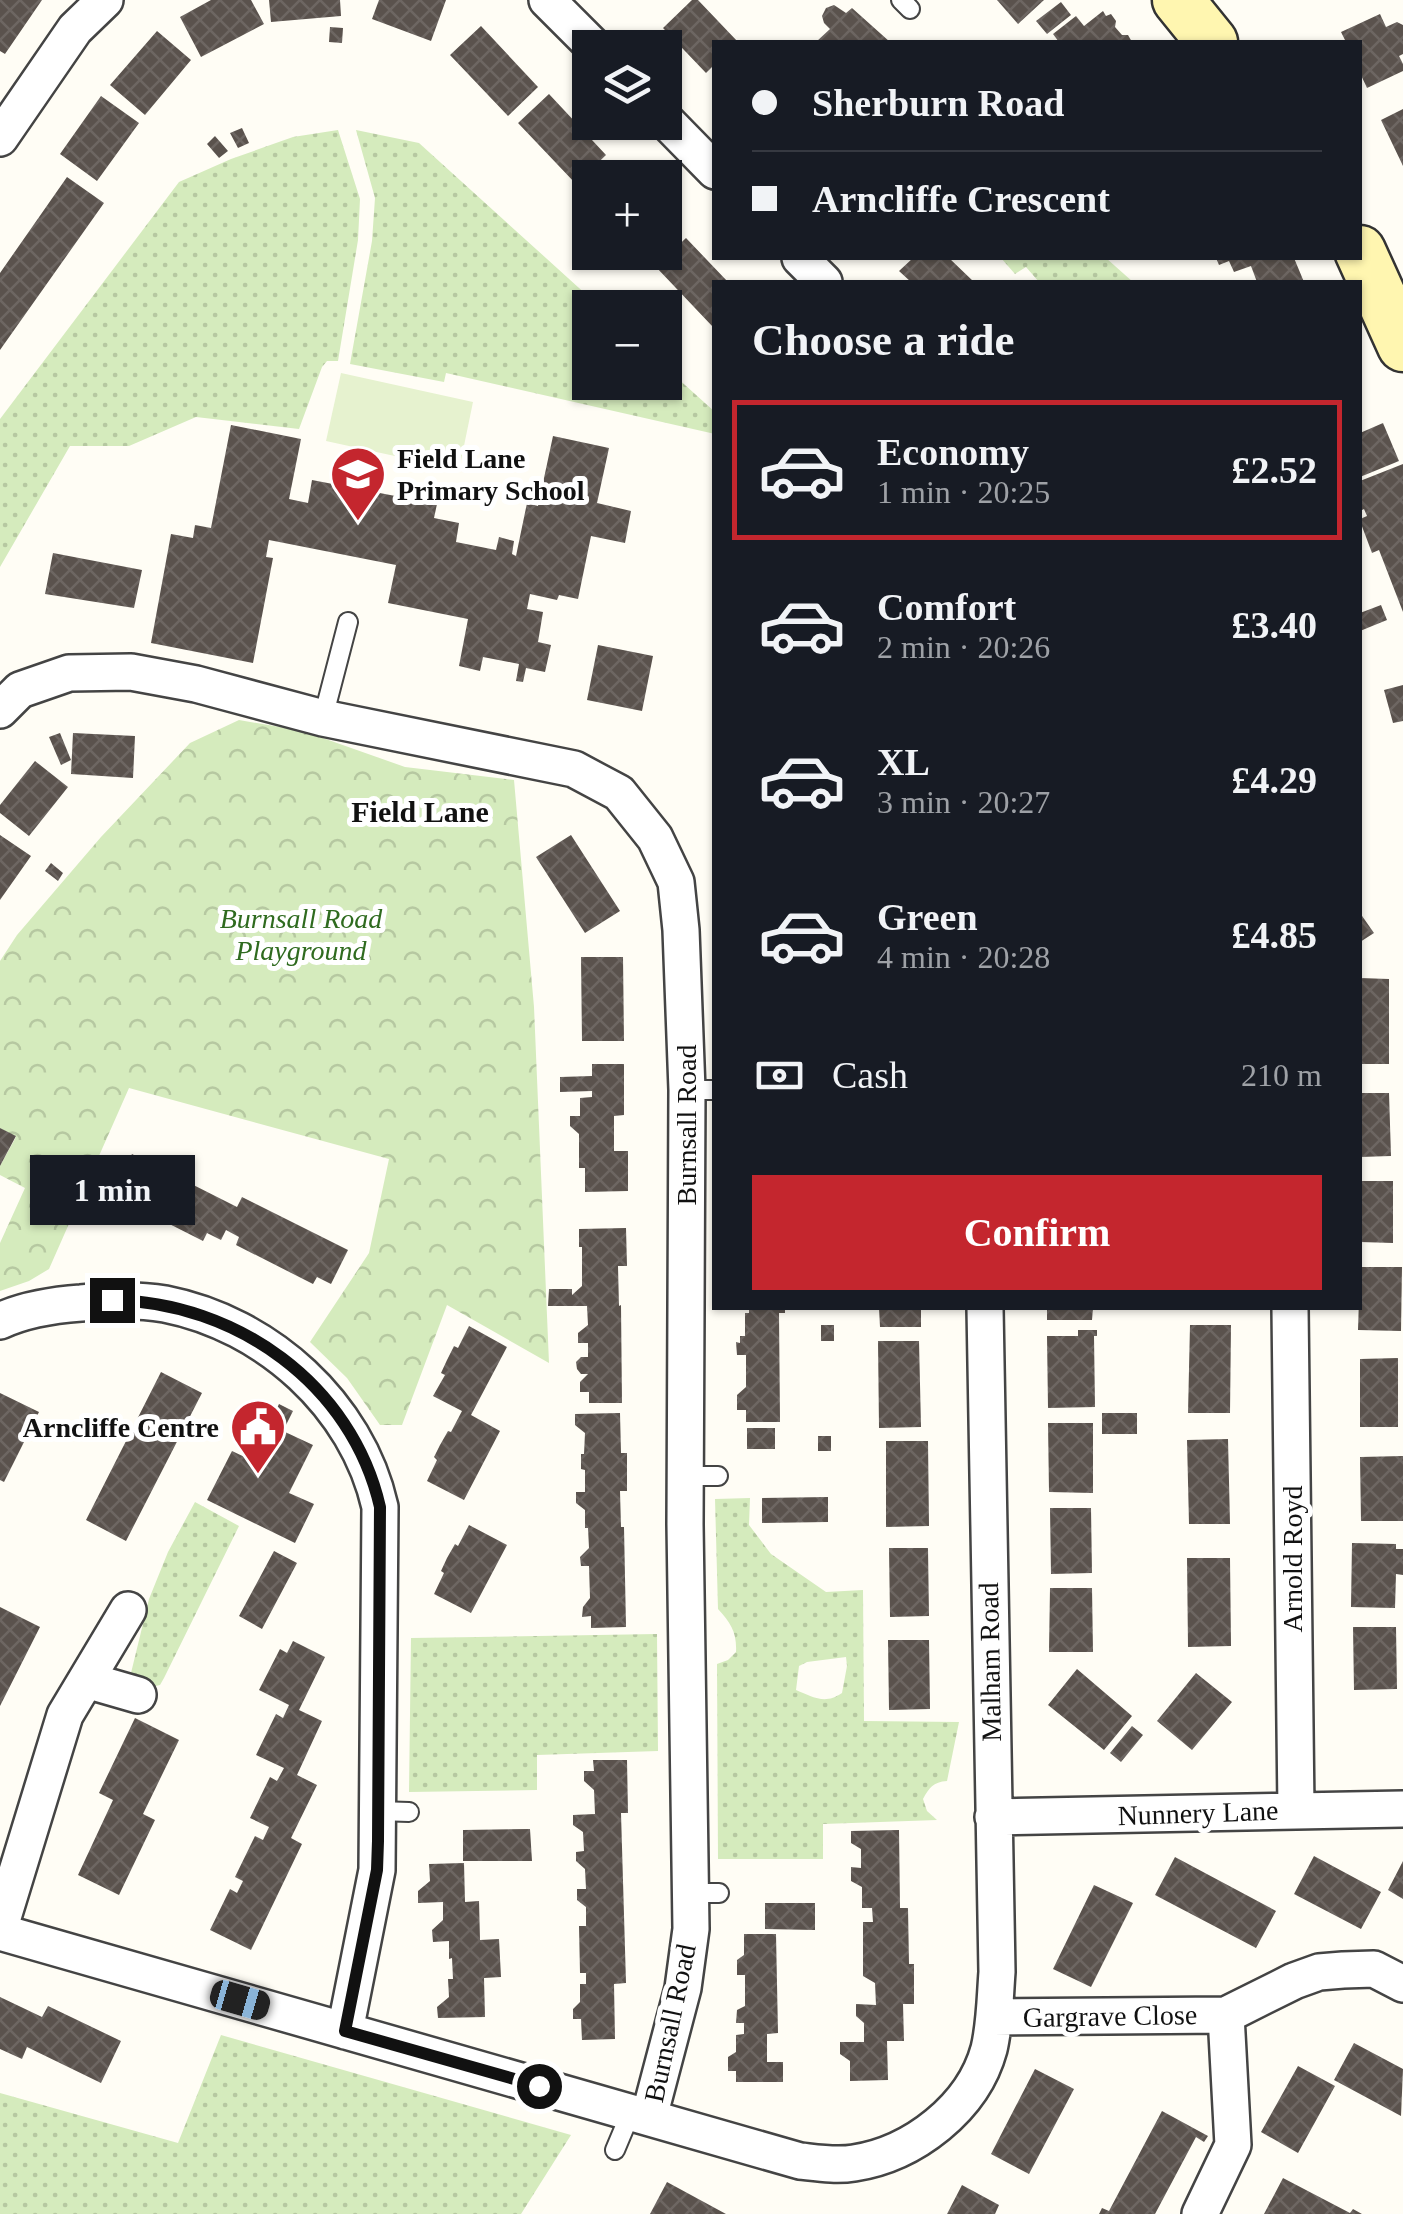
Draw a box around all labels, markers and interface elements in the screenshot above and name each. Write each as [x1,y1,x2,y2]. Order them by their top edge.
map controls [572,30,682,400]
button: layers [572,30,682,140]
text: Sherburn Road [812,82,1064,124]
button: + [572,160,682,270]
text: Arncliffe Crescent [812,178,1110,220]
button: − [572,290,682,400]
text: Choose a ride [752,315,1015,365]
icon: car [757,425,847,515]
text: Economy [877,431,1029,473]
place label: Field Lane Primary School [397,443,585,506]
school or university icon: Field Lane Primary School [328,444,388,523]
text: £2.52 [1232,449,1317,491]
text: 1 min · 20:25 [877,474,1050,510]
icon: car [757,580,847,670]
text: Comfort [877,586,1016,628]
text: £3.40 [1232,604,1317,646]
text: 2 min · 20:26 [877,629,1050,665]
icon: car [757,735,847,825]
text: XL [877,741,930,783]
text: £4.29 [1232,759,1317,801]
text: 3 min · 20:27 [877,784,1050,820]
district label: Field Lane [351,795,489,828]
icon: car [757,890,847,980]
text: Green [877,896,978,938]
park label: Burnsall Road Playground [220,903,383,966]
text: £4.85 [1232,914,1317,956]
text: 4 min · 20:28 [877,939,1050,975]
street label: Burnsall Road [671,1045,702,1206]
icon: cash [752,1048,807,1103]
text: Cash [832,1054,908,1096]
text: 210 m [1241,1057,1322,1093]
callout: 1 min [29,1155,194,1225]
text: 1 min [74,1172,151,1208]
button: Confirm [752,1175,1322,1290]
route end [90,1278,135,1323]
public building icon: Arncliffe Centre [228,1397,288,1476]
place label: Arncliffe Centre [23,1412,219,1443]
street label: Arnold Royd [1277,1486,1308,1633]
street label: Malham Road [973,1582,1007,1742]
street label: Nunnery Lane [1117,1795,1279,1831]
street label: Burnsall Road [638,1941,702,2105]
car [207,1977,273,2023]
street label: Gargrave Close [1023,1999,1197,2033]
route start [517,2064,562,2109]

